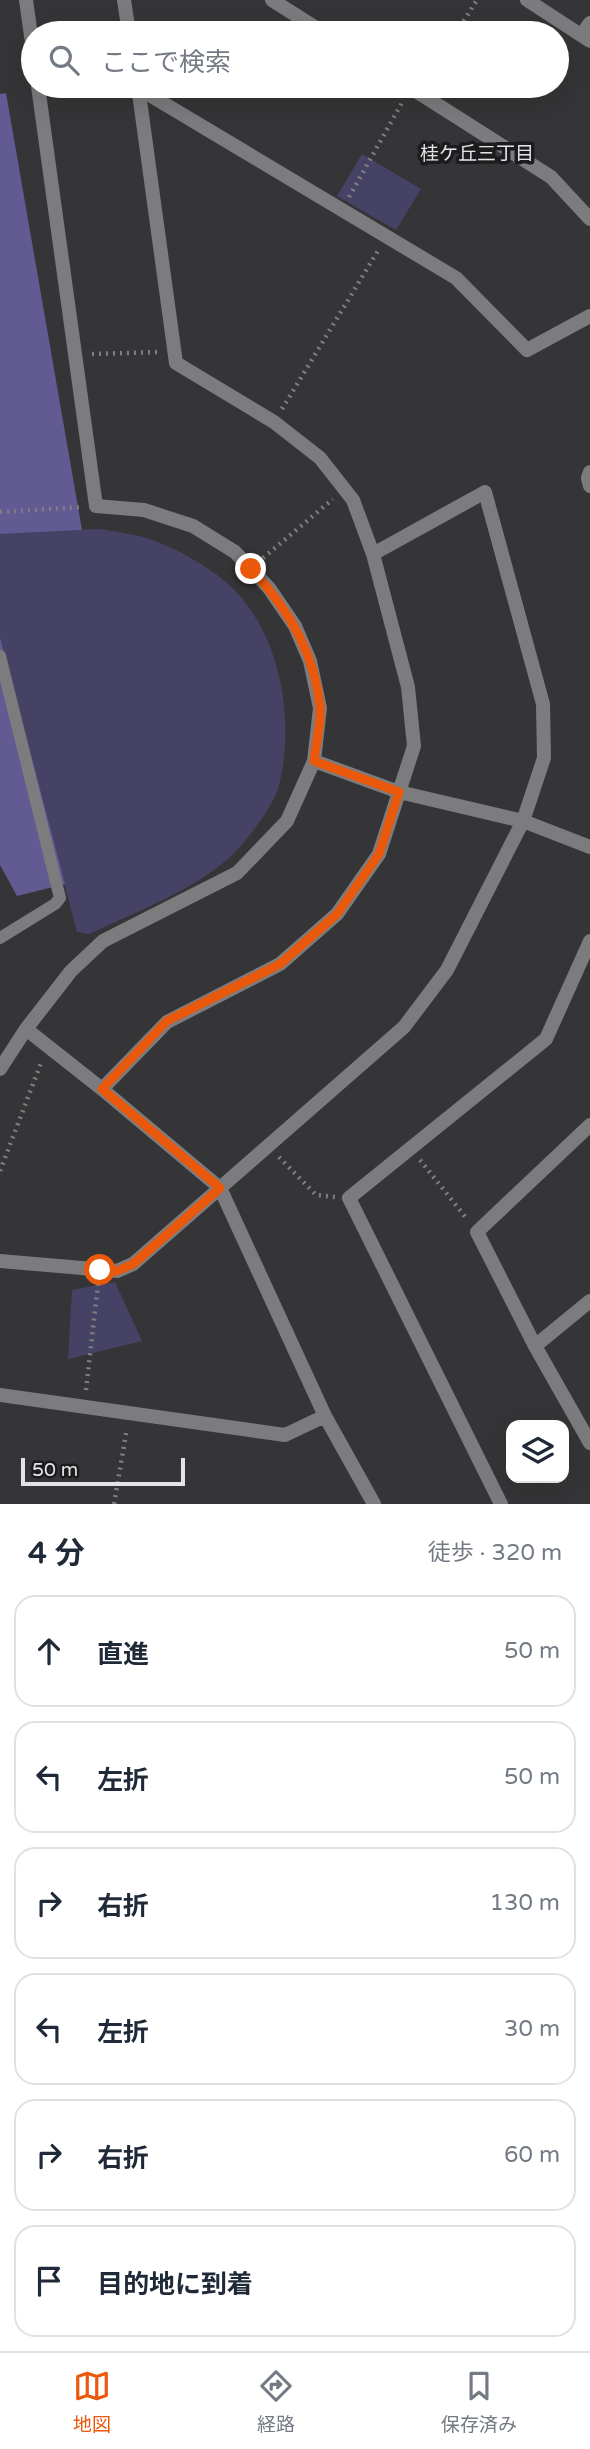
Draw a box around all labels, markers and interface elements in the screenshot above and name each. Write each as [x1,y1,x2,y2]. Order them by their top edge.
search box [21,21,569,98]
icon: search [45,41,83,79]
text: ここで検索 [101,47,231,78]
district label: 桂ケ丘三丁目 [420,143,534,165]
route end [235,553,266,584]
route start [84,1254,115,1285]
map controls [506,1420,569,1483]
button: layers [506,1420,569,1483]
scale bar [21,1455,186,1487]
text: 50 m [32,1459,78,1481]
text: 4 分 [28,1535,85,1572]
text: 徒歩 · 320 m [428,1539,562,1567]
icon: ahead [30,1632,68,1670]
text: 50 m [504,1637,560,1665]
text: 直進 [97,1639,149,1670]
icon: left [30,1758,68,1796]
text: 50 m [504,1763,560,1791]
text: 左折 [97,1765,149,1796]
icon: right [30,1884,68,1922]
text: 130 m [490,1889,560,1917]
text: 右折 [97,1891,149,1922]
icon: left [30,2010,68,2048]
text: 30 m [504,2015,560,2043]
text: 左折 [97,2017,149,2048]
icon: right [30,2136,68,2174]
text: 60 m [504,2141,560,2169]
text: 右折 [97,2143,149,2174]
icon: arrive [30,2262,68,2300]
text: 目的地に到着 [97,2269,253,2300]
tab: 地図 [73,2367,111,2436]
tab: 経路 [257,2367,295,2436]
tab: 保存済み [441,2367,517,2436]

